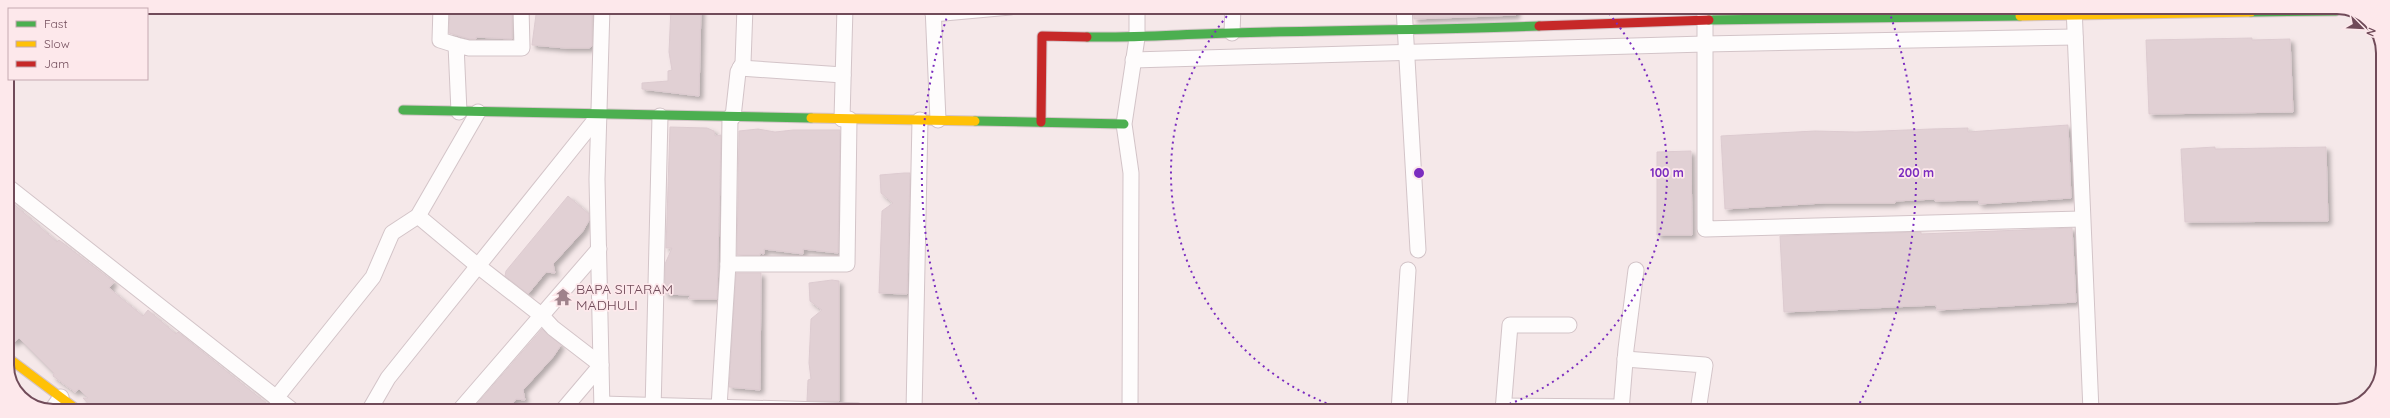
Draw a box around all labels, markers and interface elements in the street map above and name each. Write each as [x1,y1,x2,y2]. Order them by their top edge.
legend [8,8,148,80]
north arrow [2342,8,2382,48]
text: Fast [44,16,68,31]
text: N [2363,26,2379,39]
text: Slow [44,36,70,51]
text: Jam [44,56,69,71]
text: 100 m [1650,165,1684,180]
text: 200 m [1898,165,1934,180]
centre of rings [1412,166,1426,180]
place label: BAPA SITARAM MADHULI [576,280,673,314]
temple icon: BAPA SITARAM MADHULI [553,287,573,307]

